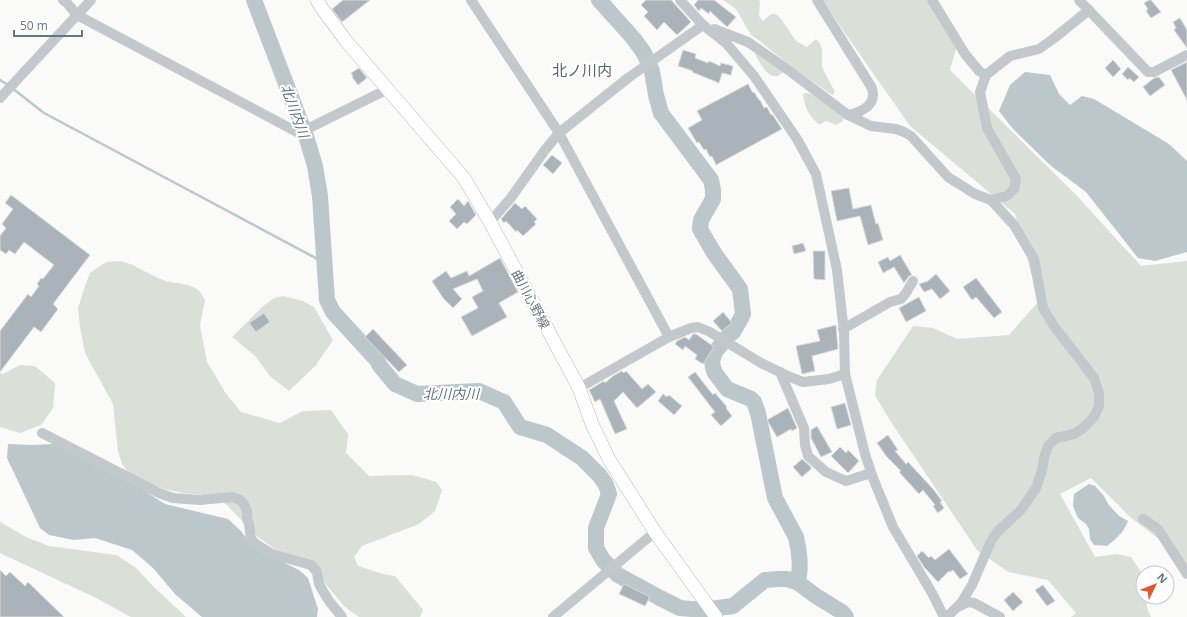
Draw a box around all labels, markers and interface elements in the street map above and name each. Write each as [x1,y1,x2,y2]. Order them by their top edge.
scale bar [14,12,82,38]
text: 50 m [20,17,48,34]
district label: 北ノ川内 [552,60,612,80]
water label: 北川内川 [277,81,315,142]
street label: 曲川心野線 [508,266,554,332]
water label: 北川内川 [423,384,481,403]
north arrow [1135,565,1175,605]
text: N [1154,569,1171,586]

